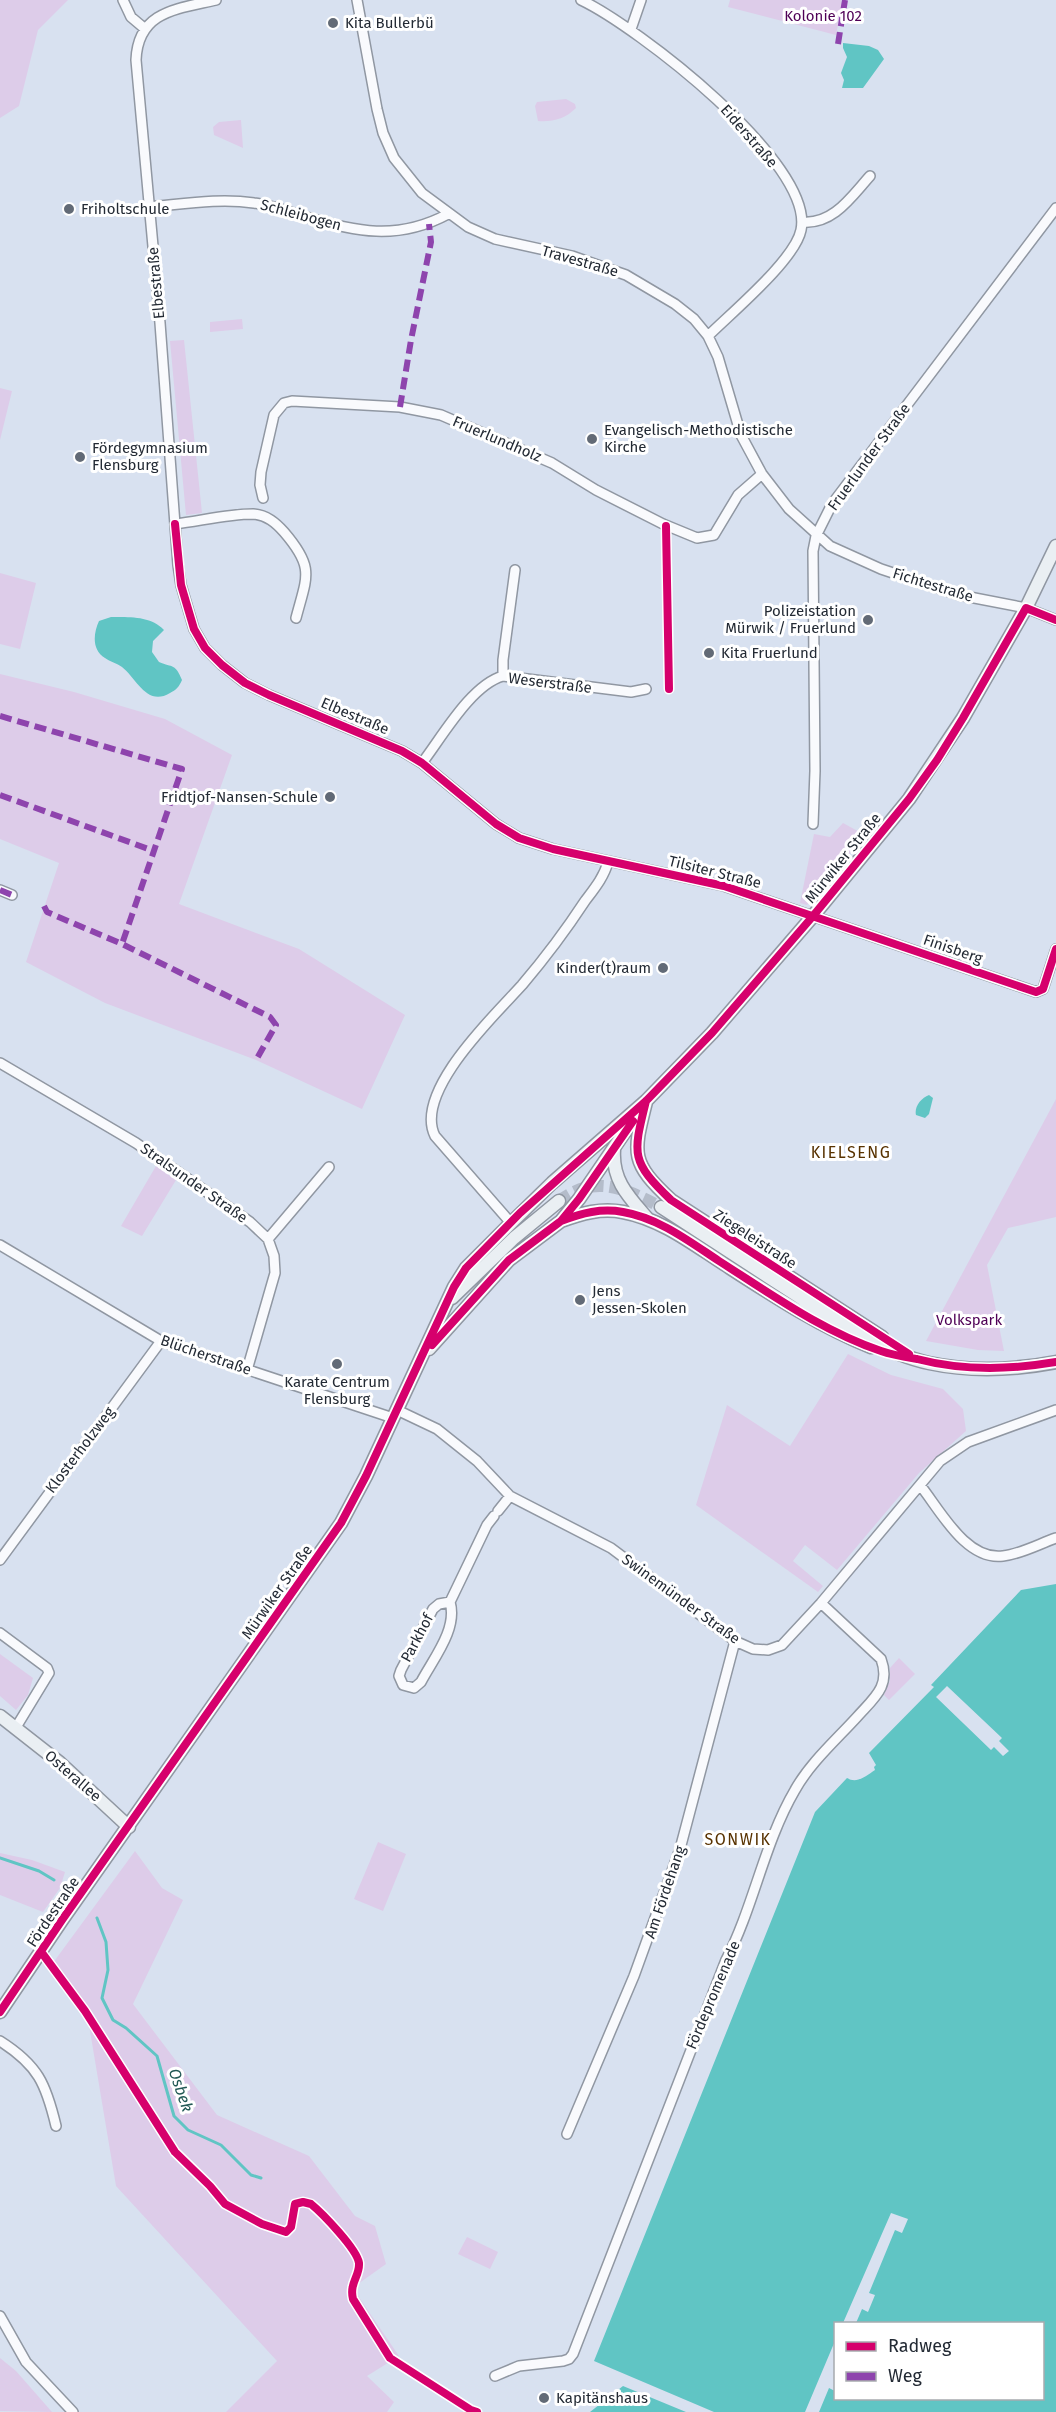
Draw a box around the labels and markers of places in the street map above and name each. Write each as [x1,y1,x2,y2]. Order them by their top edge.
place label: Kita Bullerbü [345,14,434,32]
marker: Kita Bullerbü [326,16,340,30]
place label: Friholtschule [81,200,169,218]
marker: Friholtschule [62,202,76,216]
place label: Evangelisch-Methodistische Kirche [604,421,793,456]
marker: Evangelisch-Methodistische Kirche [585,432,599,446]
place label: Fördegymnasium Flensburg [92,439,208,474]
marker: Fördegymnasium Flensburg [73,450,87,464]
place label: Polizeistation Mürwik / Fruerlund [725,602,856,637]
marker: Polizeistation Mürwik / Fruerlund [861,613,875,627]
place label: Kita Fruerlund [721,644,818,662]
marker: Kita Fruerlund [702,646,716,660]
place label: Fridtjof-Nansen-Schule [161,788,318,806]
marker: Fridtjof-Nansen-Schule [323,790,337,804]
place label: Kinder(t)raum [556,959,651,977]
marker: Kinder(t)raum [656,961,670,975]
place label: Jens Jessen-Skolen [592,1282,687,1317]
marker: Jens Jessen-Skolen [573,1293,587,1307]
marker: Karate Centrum Flensburg [330,1357,344,1371]
place label: Karate Centrum Flensburg [284,1373,390,1408]
place label: Kapitänshaus [556,2389,648,2407]
marker: Kapitänshaus [537,2391,551,2405]

